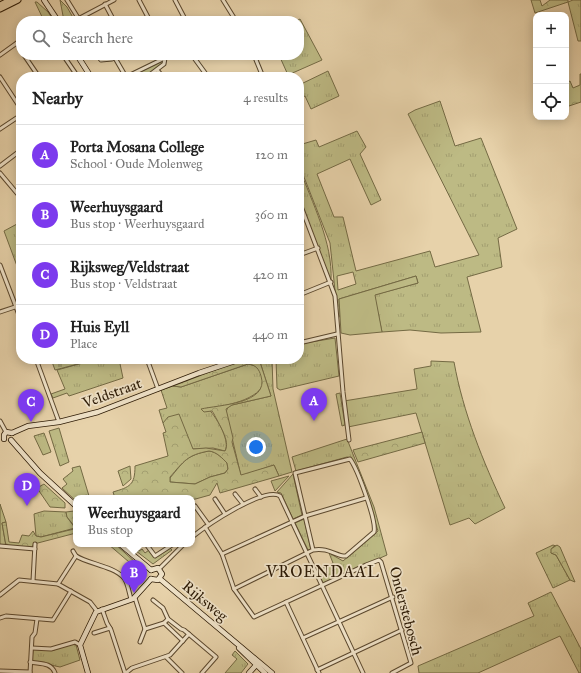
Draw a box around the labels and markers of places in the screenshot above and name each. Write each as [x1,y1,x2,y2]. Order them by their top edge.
pin: A [301,388,327,421]
pin: C [18,389,44,422]
pin: D [14,473,40,506]
pin: B [121,560,147,593]

